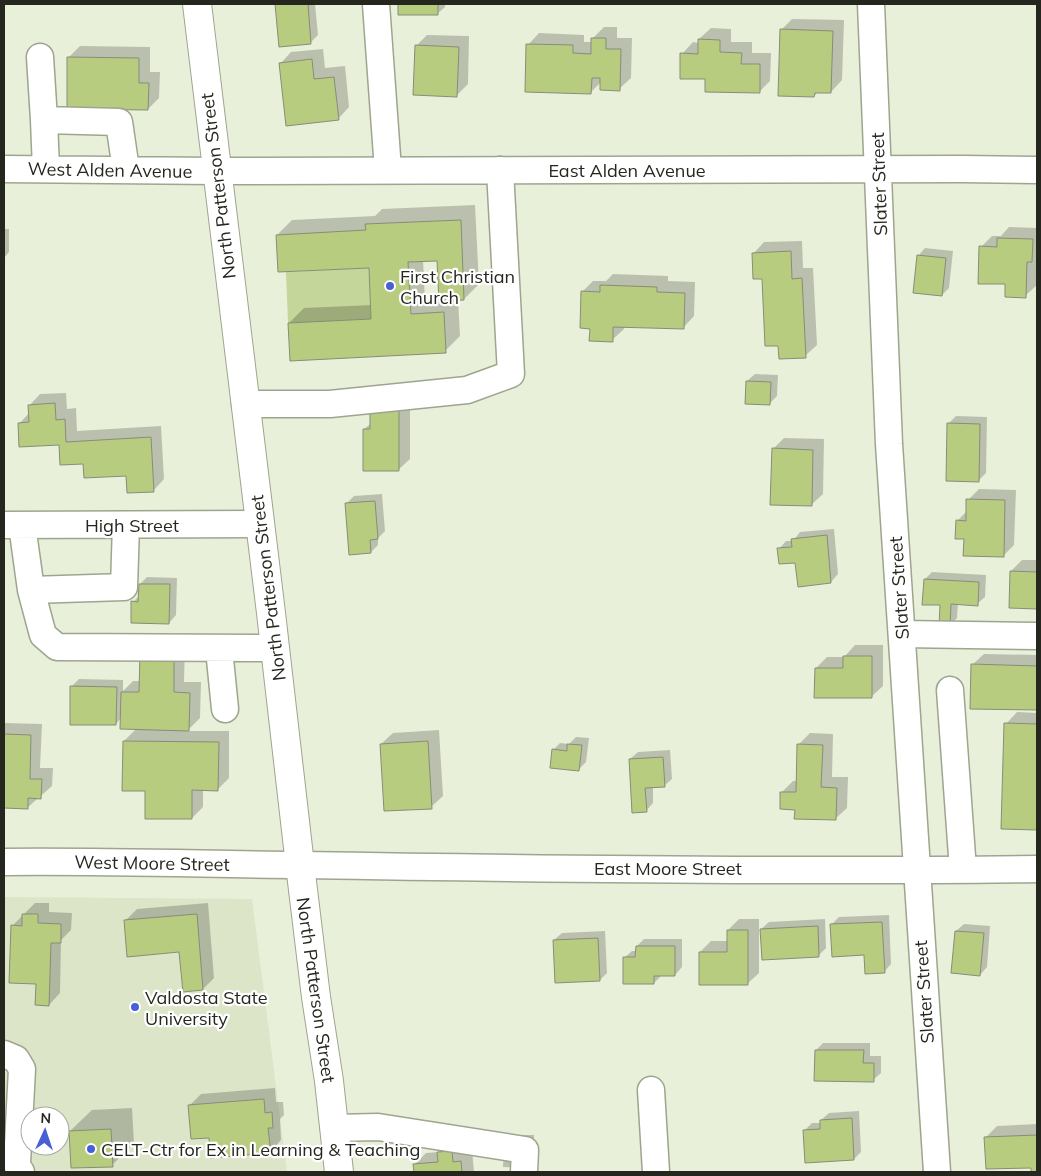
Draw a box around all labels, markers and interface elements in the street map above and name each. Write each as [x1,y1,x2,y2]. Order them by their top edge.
street label: North Patterson Street [195,92,241,280]
street label: Slater Street [866,132,892,236]
street label: West Alden Avenue [27,157,193,183]
street label: East Alden Avenue [548,159,706,182]
place label: First Christian Church [400,265,515,309]
marker: First Christian Church [384,280,396,292]
street label: North Patterson Street [245,494,291,682]
street label: High Street [85,514,179,537]
street label: Slater Street [884,536,914,640]
street label: West Moore Street [74,850,230,876]
street label: East Moore Street [594,857,742,880]
street label: North Patterson Street [292,896,340,1084]
street label: Slater Street [909,940,939,1044]
place label: Valdosta State University [145,986,268,1030]
marker: Valdosta State University [129,1001,141,1013]
north arrow [20,1106,70,1156]
text: N [40,1109,51,1127]
place label: CELT-Ctr for Ex in Learning & Teaching [101,1138,420,1161]
marker: CELT-Ctr for Ex in Learning & Teaching [85,1143,97,1155]

